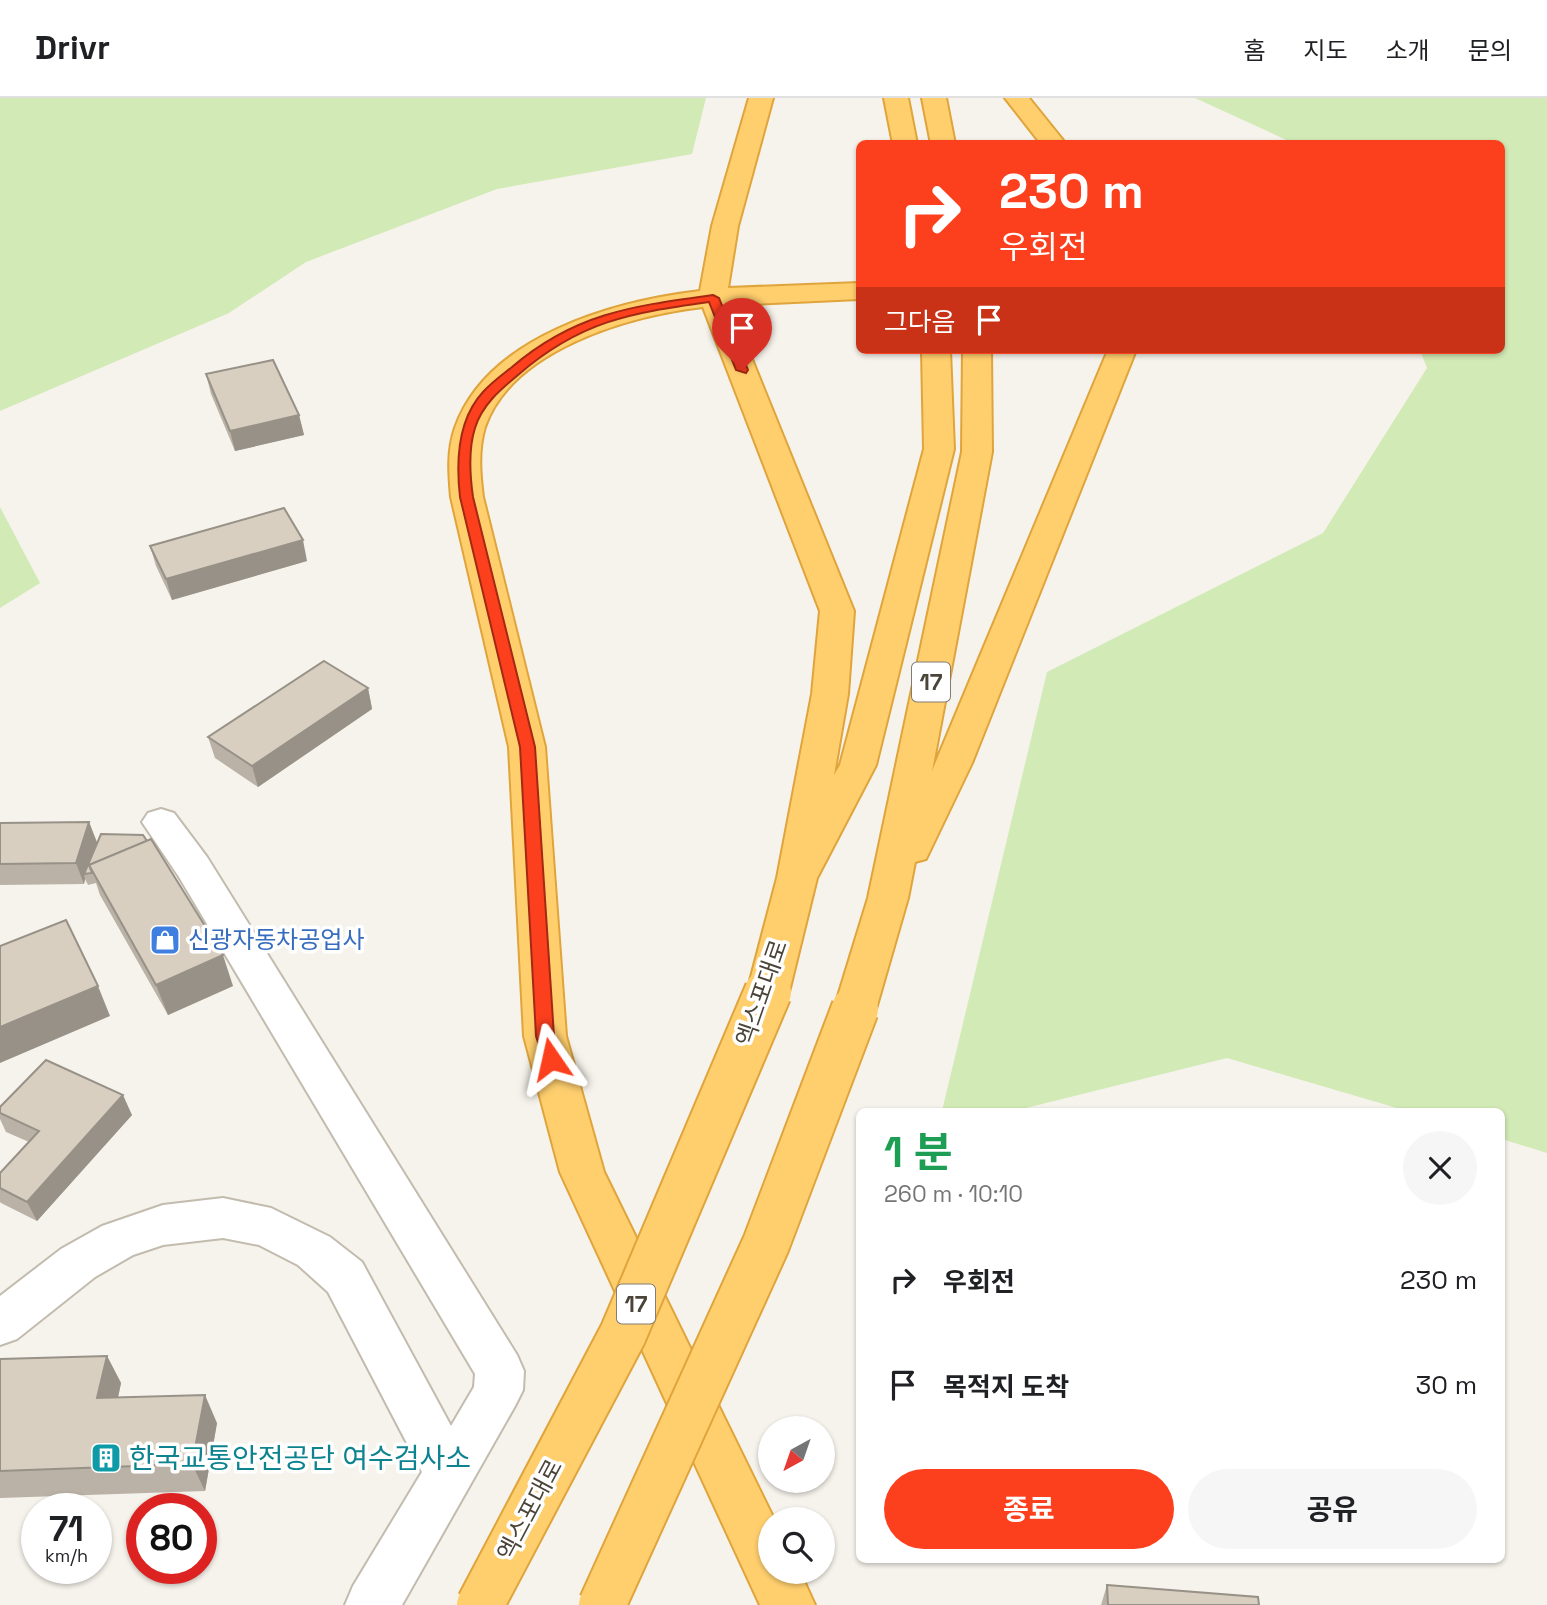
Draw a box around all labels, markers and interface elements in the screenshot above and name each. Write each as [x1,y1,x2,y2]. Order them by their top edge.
text: Drivr [35,27,110,69]
text: 홈 [1243,35,1265,66]
text: 지도 [1303,35,1348,66]
text: 소개 [1386,35,1430,66]
text: 문의 [1468,35,1512,66]
text: 230 m [999,160,1144,222]
icon: right [884,168,975,259]
text: 우회전 [999,227,1087,267]
pin [712,298,772,370]
icon: arrive [970,301,1008,339]
text: 그다음 [884,305,956,339]
icon: arrive [723,309,761,347]
road number: 17 [912,662,950,702]
shop icon: 신광자동차공업사 [148,923,182,957]
place label: 신광자동차공업사 [188,924,365,955]
street label: 엑스포대로 [729,936,794,1050]
position arrow [514,1022,588,1096]
text: 1 분 [884,1126,952,1179]
button: close [1403,1131,1477,1205]
text: 260 m · 10:10 [884,1179,1023,1209]
icon: right [884,1261,922,1299]
text: 230 m [1400,1263,1477,1297]
text: 우회전 [943,1265,1015,1299]
road number: 17 [617,1284,655,1324]
icon: arrive [884,1366,922,1404]
text: 30 m [1416,1368,1477,1402]
text: 목적지 도착 [943,1370,1069,1404]
north arrow [758,1416,835,1493]
map controls [758,1416,835,1584]
place label: 한국교통안전공단 여수검사소 [129,1440,471,1476]
building icon: 한국교통안전공단 여수검사소 [89,1441,123,1475]
street label: 엑스포대로 [490,1454,569,1566]
button: 종료 [884,1469,1174,1549]
button: 공유 [1188,1469,1477,1549]
speed limit sign: 80 [126,1493,217,1584]
text: 71 [49,1507,84,1551]
button: search [758,1507,835,1584]
text: km/h [45,1544,88,1567]

